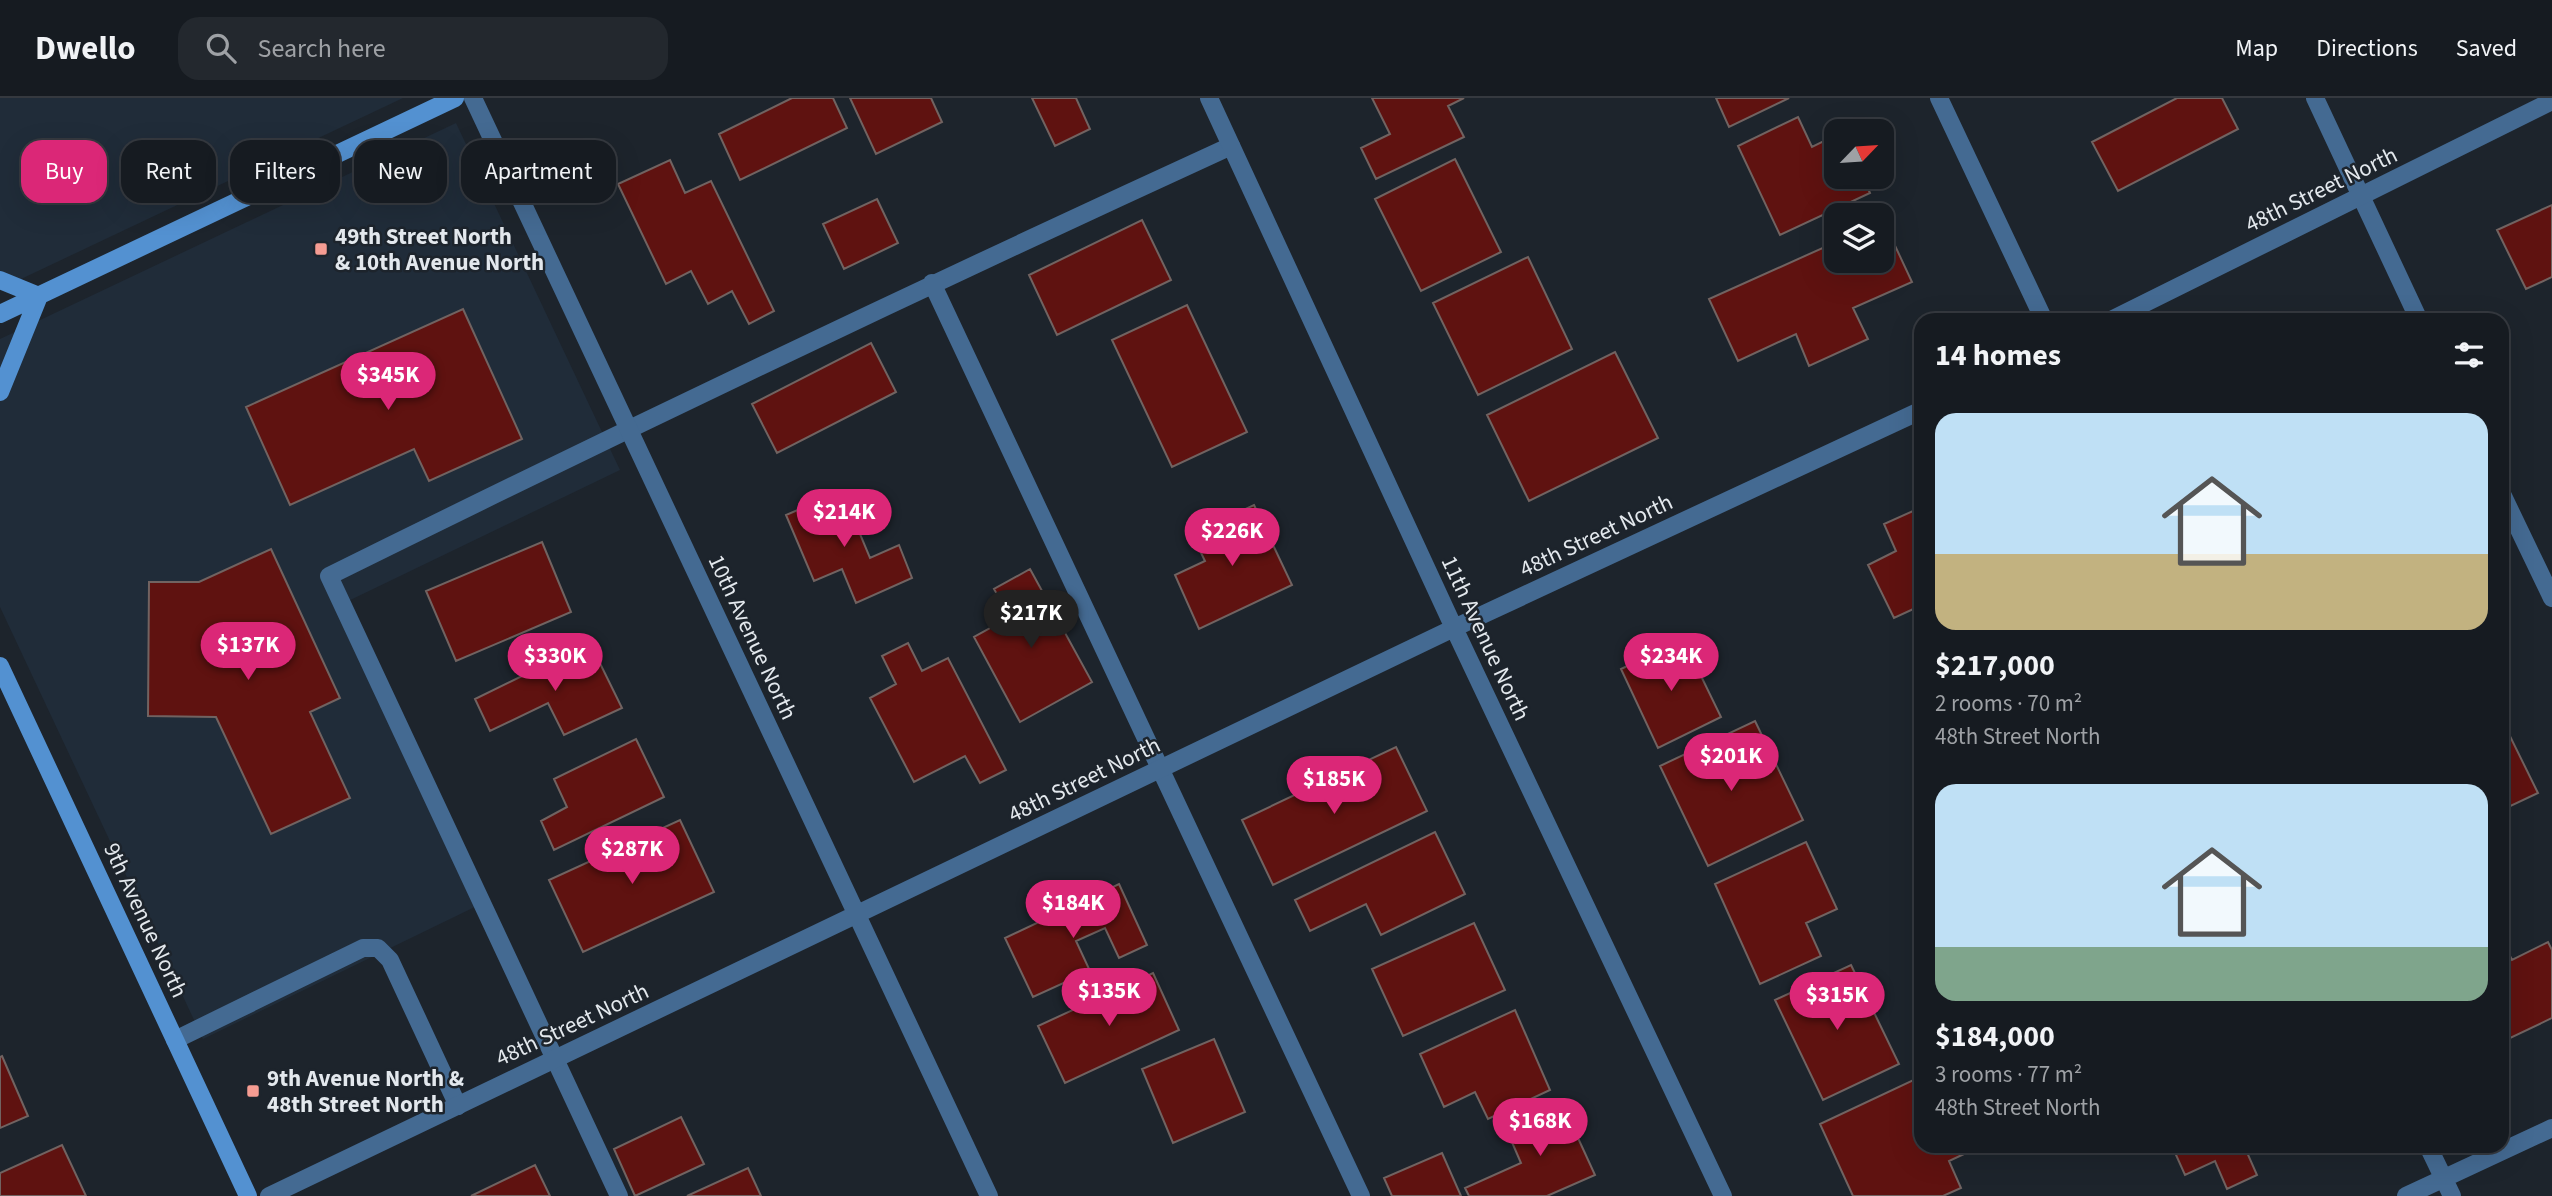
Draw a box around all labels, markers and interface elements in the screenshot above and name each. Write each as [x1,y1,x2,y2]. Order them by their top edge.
search box [178,17,668,80]
text: Dwello [35,25,136,72]
icon: search [202,29,240,67]
text: Search here [258,30,386,67]
text: Map [2235,31,2278,66]
text: Directions [2316,31,2418,66]
text: Saved [2456,31,2517,66]
north arrow [1824,119,1894,189]
map controls [1824,119,1894,273]
street label: 48th Street North [2240,138,2403,241]
chip: Buy [21,140,107,203]
chip: Rent [121,140,216,203]
chip: Filters [230,140,340,203]
chip: New [354,140,447,203]
chip: Apartment [461,140,616,203]
button: layers [1824,203,1894,273]
place label: 49th Street North & 10th Avenue North [335,220,544,279]
marker: 49th Street North & 10th Avenue North [313,241,329,257]
text: 14 homes [1935,334,2061,377]
icon: filters [2450,336,2488,374]
pin: $345K [339,352,437,412]
text: $345K [357,358,419,391]
icon: home [2149,458,2275,584]
street label: 48th Street North [1514,486,1678,585]
pin: $214K [795,490,893,549]
text: $214K [813,495,875,528]
pin: $226K [1183,508,1281,568]
text: $226K [1201,514,1263,547]
street label: 10th Avenue North [700,549,805,725]
street label: 11th Avenue North [1433,550,1538,726]
pin: $217K [982,590,1080,650]
text: $217K [1000,596,1062,629]
pin: $137K [199,622,297,682]
text: $137K [217,628,279,661]
pin: $330K [506,634,604,693]
pin: $234K [1622,634,1720,693]
text: $330K [524,639,586,672]
text: $234K [1640,639,1702,672]
text: $217,000 [1935,644,2055,687]
text: 2 rooms · 70 m² [1935,687,2082,720]
text: 48th Street North [1935,720,2101,753]
street label: 48th Street North [1003,728,1166,831]
pin: $201K [1682,734,1780,793]
text: $201K [1700,739,1762,772]
pin: $185K [1285,756,1383,816]
text: $185K [1303,762,1365,795]
pin: $287K [583,826,681,886]
icon: home [2149,829,2275,955]
text: $287K [601,832,663,865]
street label: 9th Avenue North [95,837,196,1003]
pin: $184K [1024,880,1122,940]
text: $184K [1042,886,1104,919]
pin: $135K [1060,968,1158,1028]
pin: $315K [1788,972,1886,1032]
text: $135K [1078,974,1140,1007]
street label: 48th Street North [490,975,654,1074]
text: $315K [1806,978,1868,1011]
text: $184,000 [1935,1015,2055,1058]
text: 3 rooms · 77 m² [1935,1058,2082,1091]
place label: 9th Avenue North & 48th Street North [267,1062,464,1121]
marker: 9th Avenue North & 48th Street North [245,1083,261,1099]
text: 48th Street North [1935,1091,2101,1124]
pin: $168K [1491,1098,1589,1158]
text: $168K [1509,1104,1571,1137]

